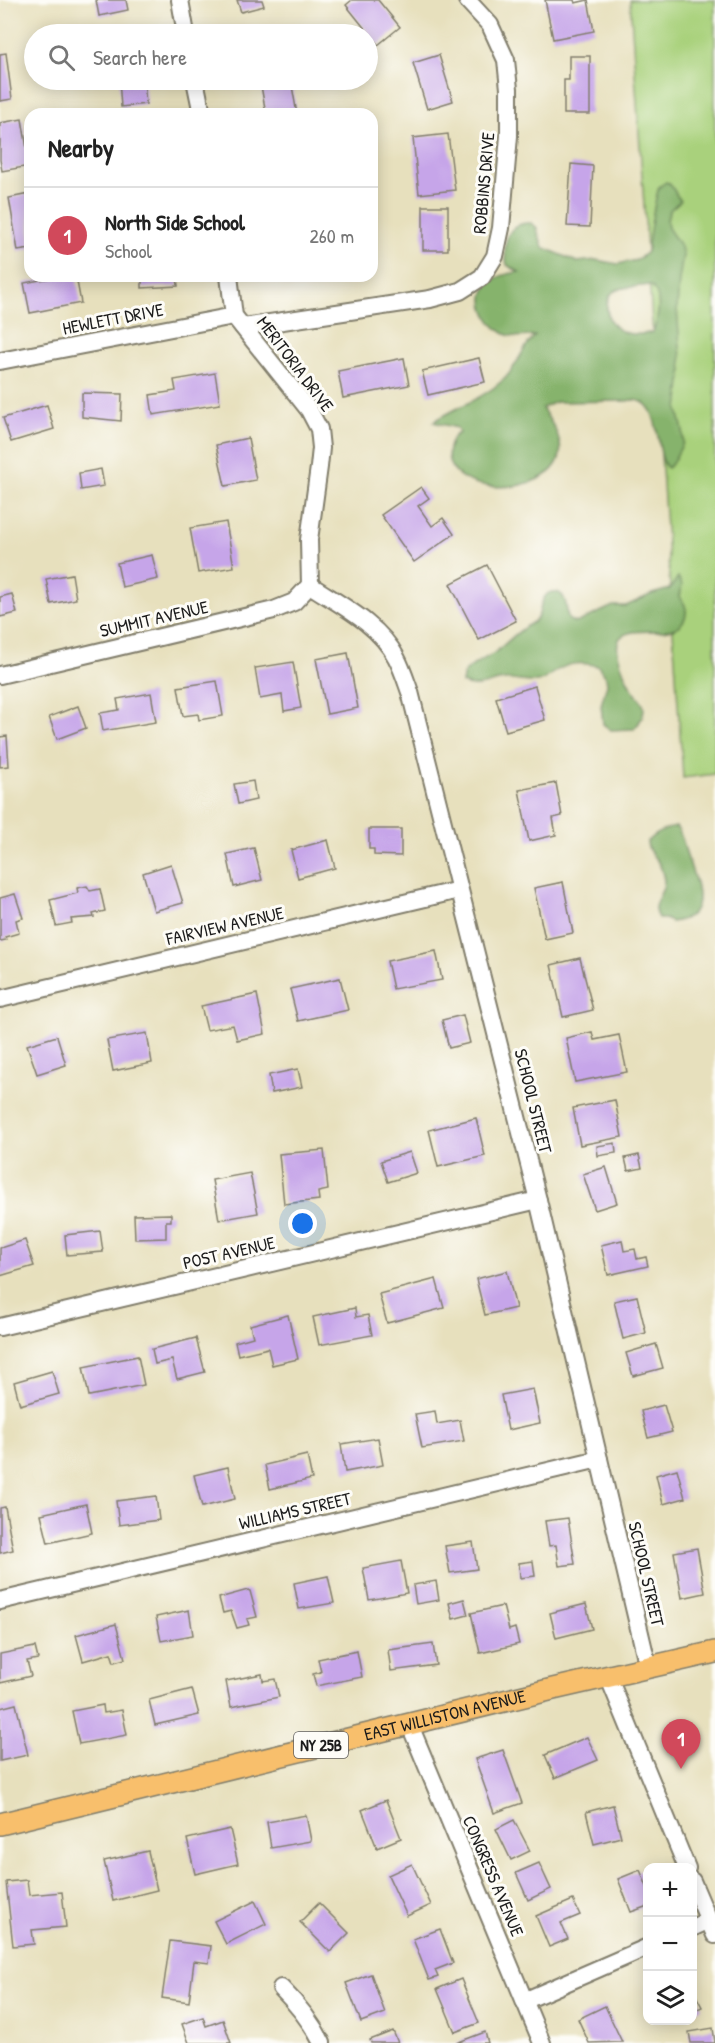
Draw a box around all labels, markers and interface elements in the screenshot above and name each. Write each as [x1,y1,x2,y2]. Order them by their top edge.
search box [24,24,378,90]
icon: search [45,41,78,74]
text: Search here [93,42,187,72]
text: Nearby [48,130,114,165]
street label: ROBBINS DRIVE [467,131,500,235]
text: North Side School [105,207,245,237]
text: 1 [64,222,71,249]
text: 260 m [310,222,354,249]
text: School [105,237,152,264]
street label: HEWLETT DRIVE [60,296,165,341]
street label: MERITORIA DRIVE [251,311,340,417]
street label: SUMMIT AVENUE [97,594,211,643]
street label: FAIRVIEW AVENUE [163,900,286,951]
street label: SCHOOL STREET [508,1046,559,1156]
your location [288,1209,317,1238]
street label: POST AVENUE [180,1230,277,1275]
street label: WILLIAMS STREET [237,1485,354,1536]
street label: SCHOOL STREET [622,1519,671,1629]
street label: EAST WILLISTON AVENUE [362,1683,528,1747]
pin: 1 [662,1720,700,1769]
road number: NY 25B [294,1732,348,1758]
street label: CONGRESS AVENUE [457,1811,530,1940]
map controls [643,1863,697,2025]
button: + [643,1863,697,1917]
button: − [643,1917,697,1971]
button: layers [643,1971,697,2025]

